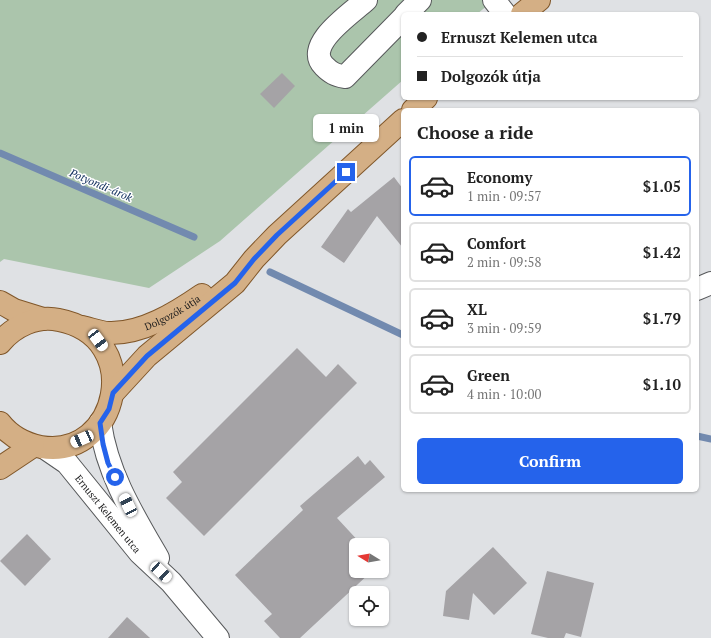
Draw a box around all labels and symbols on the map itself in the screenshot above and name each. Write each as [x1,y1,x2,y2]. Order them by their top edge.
callout: 1 min [313,114,379,142]
route end [337,163,355,181]
water label: Potyondi-árok [67,165,135,205]
street label: Dolgozók útja [143,292,203,333]
car [86,327,110,353]
car [69,429,95,449]
route start [106,468,124,486]
street label: Ernuszt Kelemen utca [72,472,143,556]
car [117,492,139,518]
north arrow [349,538,389,578]
car [148,559,174,585]

